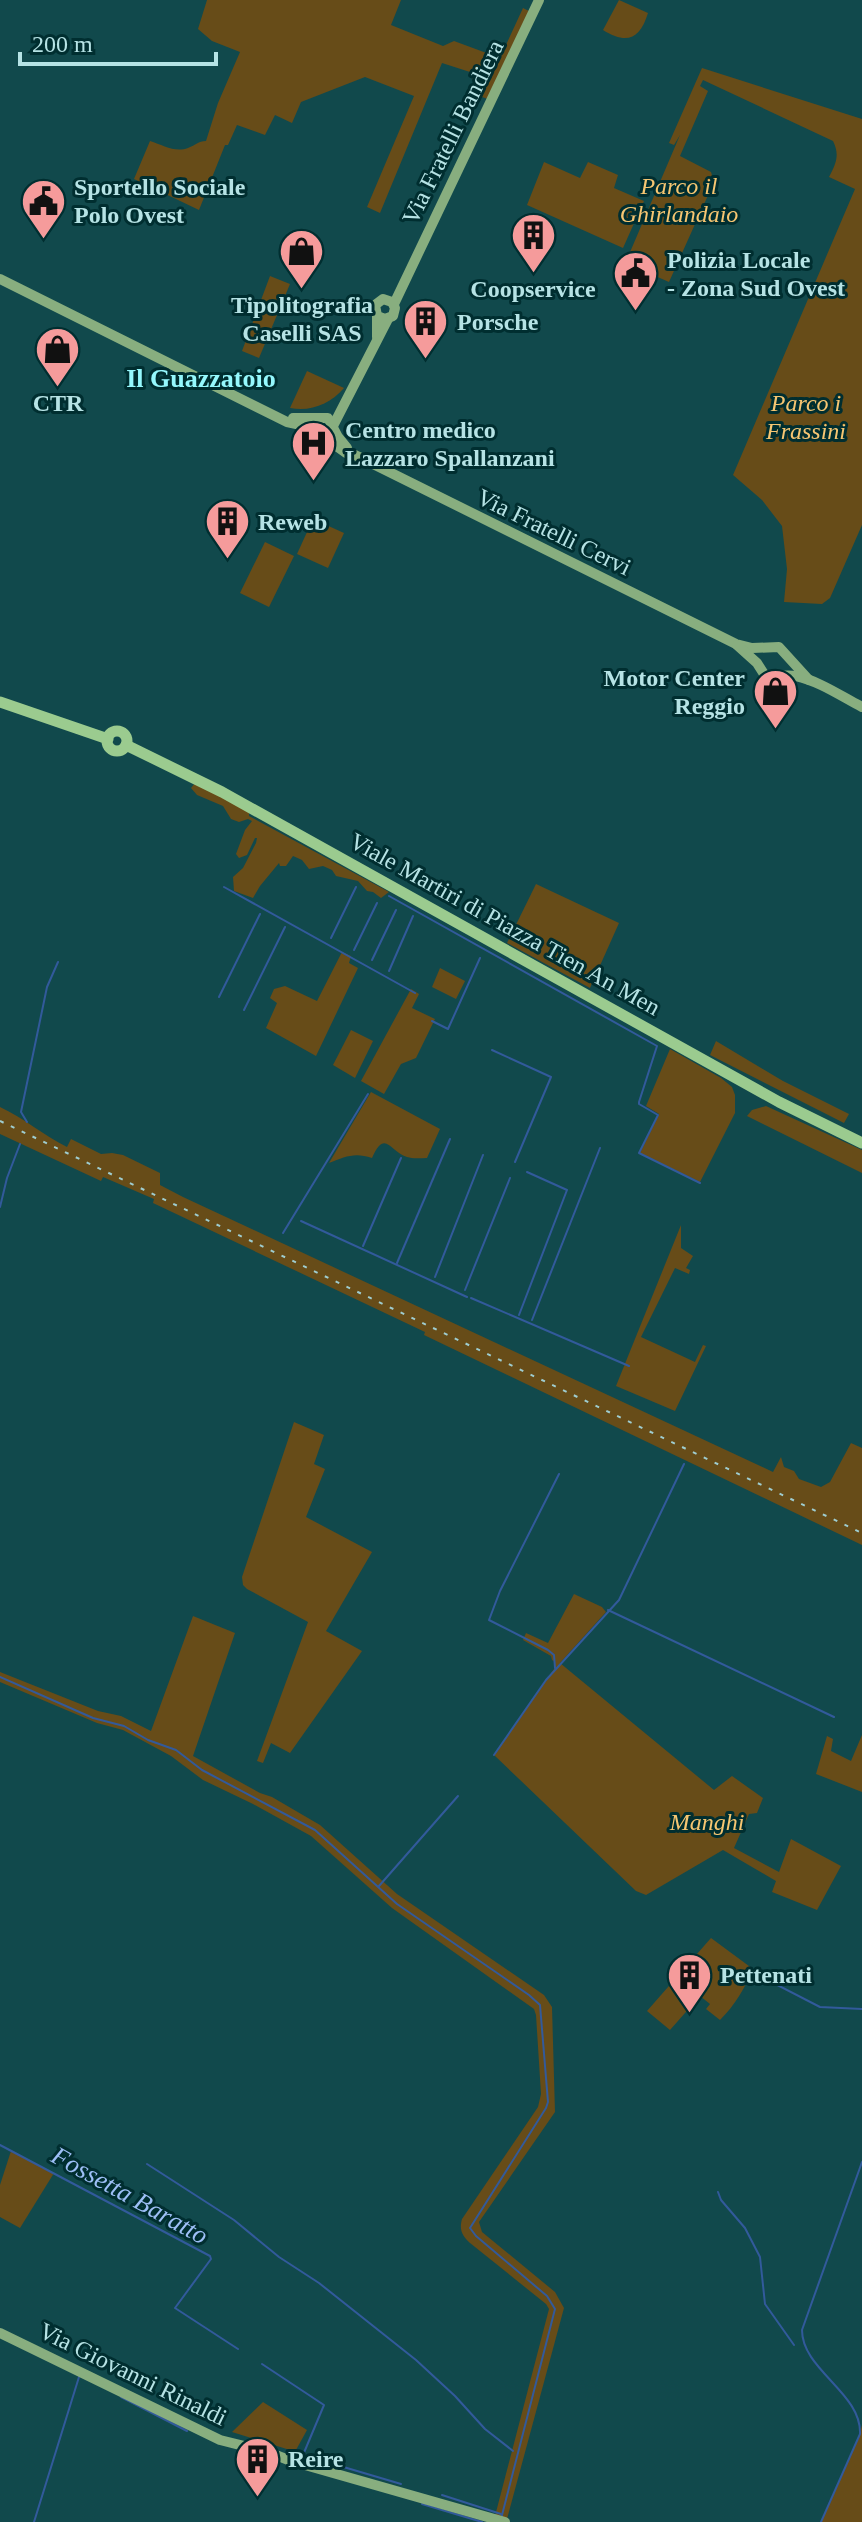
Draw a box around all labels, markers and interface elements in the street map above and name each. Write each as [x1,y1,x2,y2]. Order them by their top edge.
scale bar [20,16,216,66]
text: 200 m [32,31,93,57]
street label: Via Fratelli Bandiera [397,36,509,228]
park label: Parco il Ghirlandaio [620,173,738,227]
place label: Sportello Sociale Polo Ovest [74,174,246,228]
public building icon: Sportello Sociale Polo Ovest [19,177,67,240]
building icon: Coopservice [509,211,557,274]
shop icon: Tipolitografia Caselli SAS [278,227,326,290]
place label: Polizia Locale - Zona Sud Ovest [667,247,845,301]
public building icon: Polizia Locale - Zona Sud Ovest [612,250,660,313]
place label: Coopservice [470,276,596,302]
place label: Tipolitografia Caselli SAS [231,292,373,346]
building icon: Porsche [402,298,450,361]
place label: Porsche [457,309,539,335]
shop icon: CTR [34,325,82,388]
district label: Il Guazzatoio [126,364,276,393]
place label: CTR [33,390,84,416]
park label: Parco i Frassini [765,390,846,444]
place label: Centro medico Lazzaro Spallanzani [345,417,555,471]
hospital icon: Centro medico Lazzaro Spallanzani [290,420,338,483]
street label: Via Fratelli Cervi [473,484,635,581]
building icon: Reweb [203,498,251,561]
place label: Reweb [258,509,327,535]
place label: Motor Center Reggio [604,665,745,719]
shop icon: Motor Center Reggio [752,668,800,731]
street label: Viale Martiri di Piazza Tien An Men [345,828,665,1020]
park label: Manghi [669,1809,744,1835]
building icon: Pettenati [665,1951,713,2014]
place label: Pettenati [720,1962,812,1988]
water label: Fossetta Baratto [46,2140,213,2250]
street label: Via Giovanni Rinaldi [35,2317,231,2431]
building icon: Reire [233,2435,281,2498]
place label: Reire [288,2446,344,2472]

